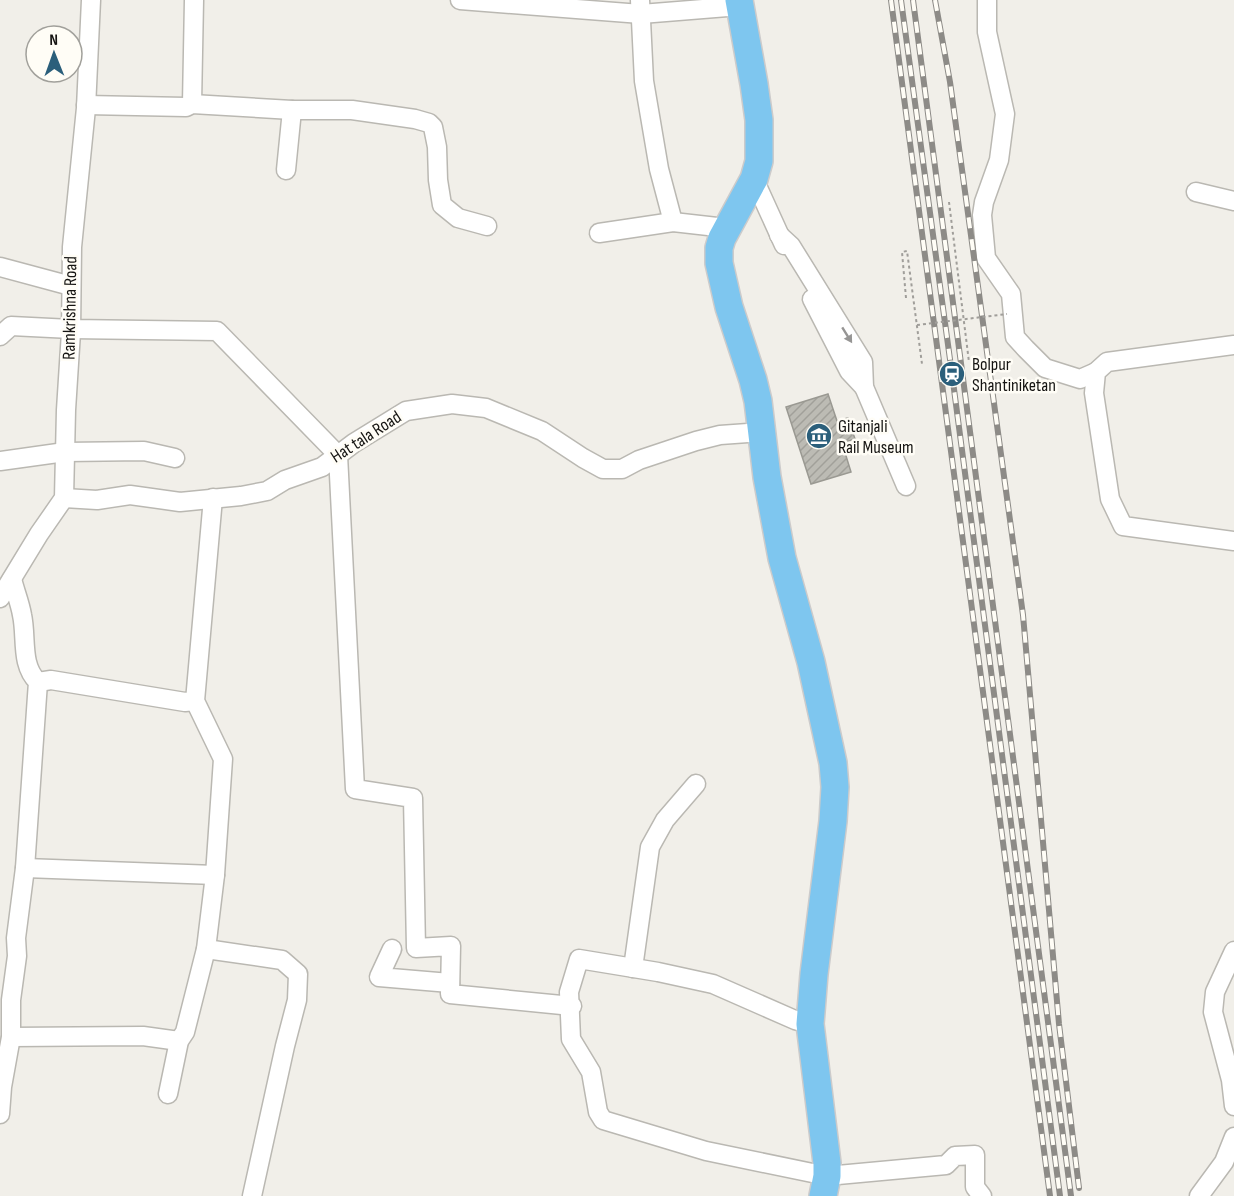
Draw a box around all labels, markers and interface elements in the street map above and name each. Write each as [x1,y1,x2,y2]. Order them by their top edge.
north arrow [24,24,84,84]
text: N [49,31,58,50]
street label: Ramkrishna Road [59,256,81,360]
one-way arrow [841,327,852,343]
place label: Bolpur Shantiniketan [972,354,1056,396]
station icon: Bolpur Shantiniketan [937,359,967,389]
street label: Hat tala Road [327,406,405,468]
place label: Gitanjali Rail Museum [838,416,914,458]
museum icon: Gitanjali Rail Museum [804,421,834,451]

